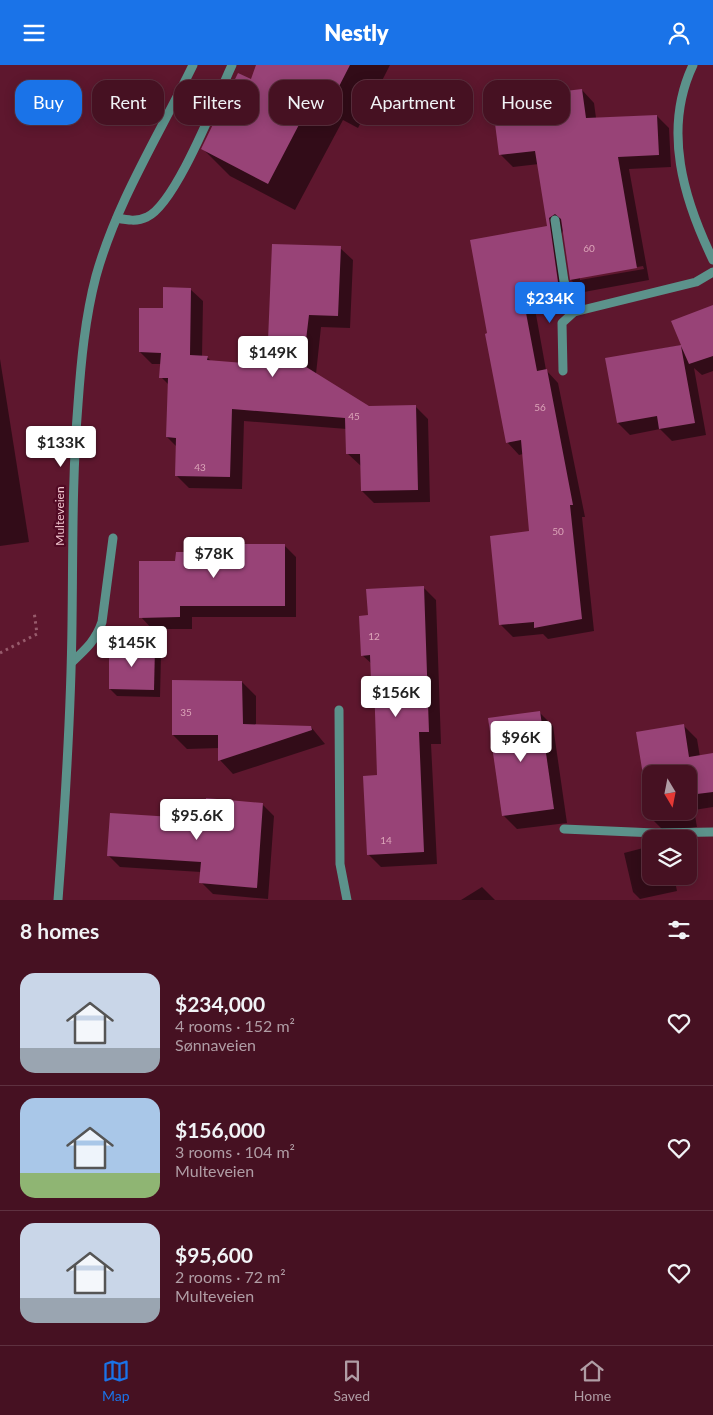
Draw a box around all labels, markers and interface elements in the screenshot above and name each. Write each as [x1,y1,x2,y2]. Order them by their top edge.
icon: menu [20,19,48,47]
text: Nestly [324,19,389,46]
icon: person [665,19,693,47]
chip: Buy [15,80,82,125]
chip: Rent [92,80,164,125]
chip: Filters [174,80,259,125]
chip: New [269,80,342,125]
chip: Apartment [352,80,473,125]
chip: House [483,80,570,125]
house number: 60 [583,242,595,254]
pin: $234K [515,281,585,324]
text: $234K [526,288,574,307]
pin: $149K [238,335,308,378]
text: $149K [249,342,297,361]
house number: 56 [534,401,546,413]
house number: 45 [348,410,360,422]
pin: $133K [26,425,96,468]
text: $133K [37,432,85,451]
house number: 43 [194,461,206,473]
street label: Multeveien [52,486,67,546]
house number: 50 [552,525,564,537]
pin: $78K [184,537,244,579]
text: $78K [195,543,233,562]
pin: $145K [97,625,167,668]
house number: 12 [368,630,380,642]
text: $145K [108,632,156,651]
pin: $156K [361,675,431,718]
text: $156K [372,682,420,701]
house number: 35 [180,706,192,718]
pin: $96K [491,721,551,763]
text: $96K [502,727,540,746]
north arrow [642,765,698,820]
map controls [642,765,697,885]
pin: $95.6K [156,799,238,841]
text: $95.6K [171,805,223,824]
button: layers [642,830,697,885]
house number: 14 [380,834,392,846]
icon: filters [665,916,693,944]
text: 8 homes [20,918,99,943]
text: $234,000 [175,991,265,1016]
icon: home [60,993,120,1053]
icon: heart [665,1009,693,1037]
text: 4 rooms · 152 m² [175,1016,295,1035]
text: Sønnaveien [175,1035,256,1054]
text: $156,000 [175,1117,265,1142]
icon: home [60,1118,120,1178]
icon: heart [665,1134,693,1162]
text: 3 rooms · 104 m² [175,1142,295,1161]
text: Multeveien [175,1161,254,1180]
text: $95,600 [175,1242,253,1267]
icon: home [60,1243,120,1303]
icon: heart [665,1259,693,1287]
text: 2 rooms · 72 m² [175,1267,286,1286]
text: Multeveien [175,1286,254,1305]
tab: Map [102,1357,130,1404]
tab: Saved [334,1357,370,1404]
tab: Home [574,1357,611,1404]

